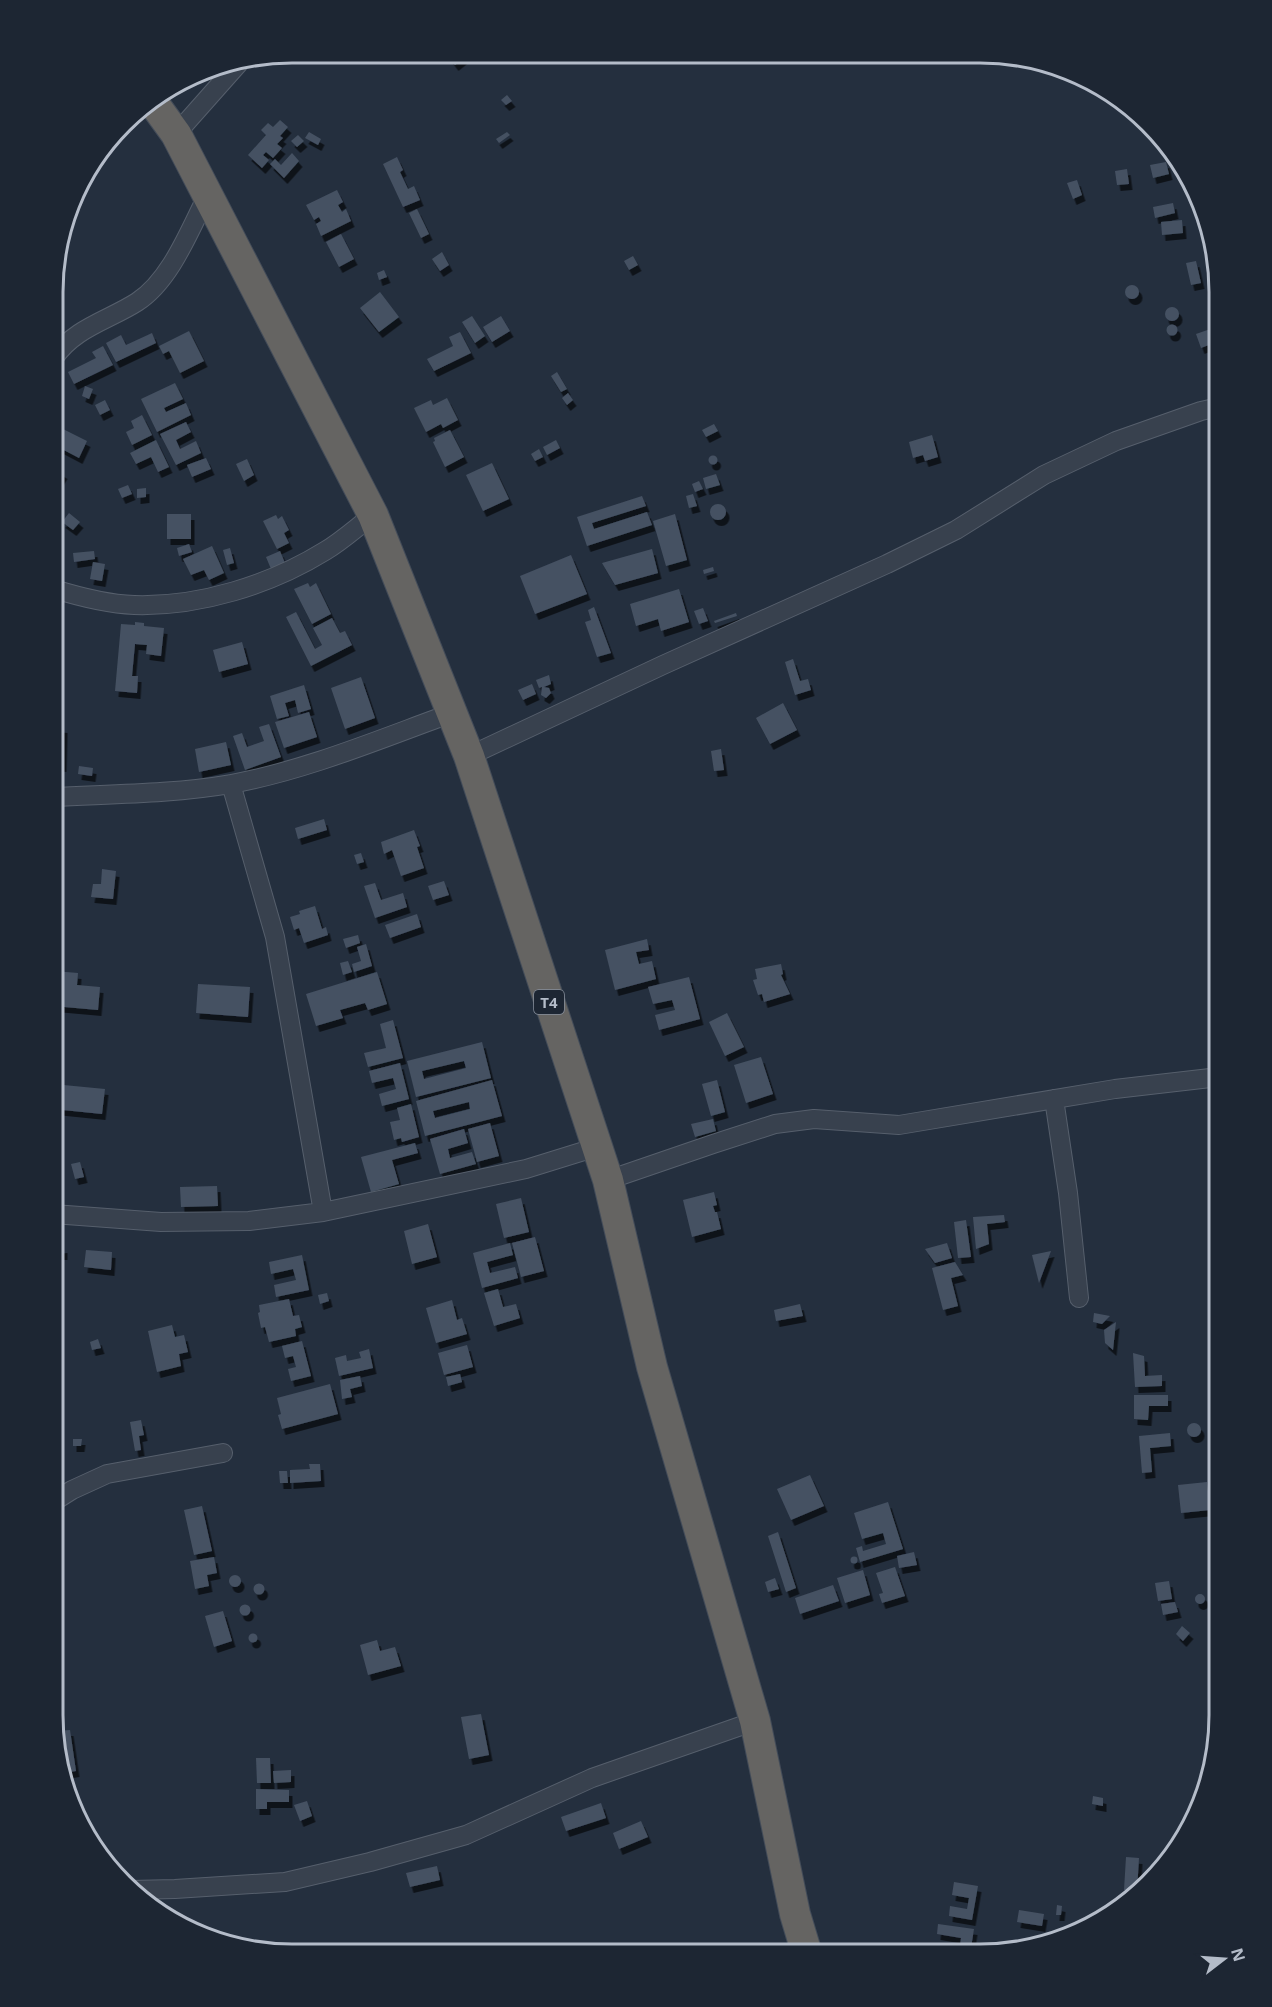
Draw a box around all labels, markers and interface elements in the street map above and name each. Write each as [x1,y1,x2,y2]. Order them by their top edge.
road number: T4 [534,990,564,1014]
north arrow [1194,1929,1254,1989]
text: N [1226,1945,1251,1964]

